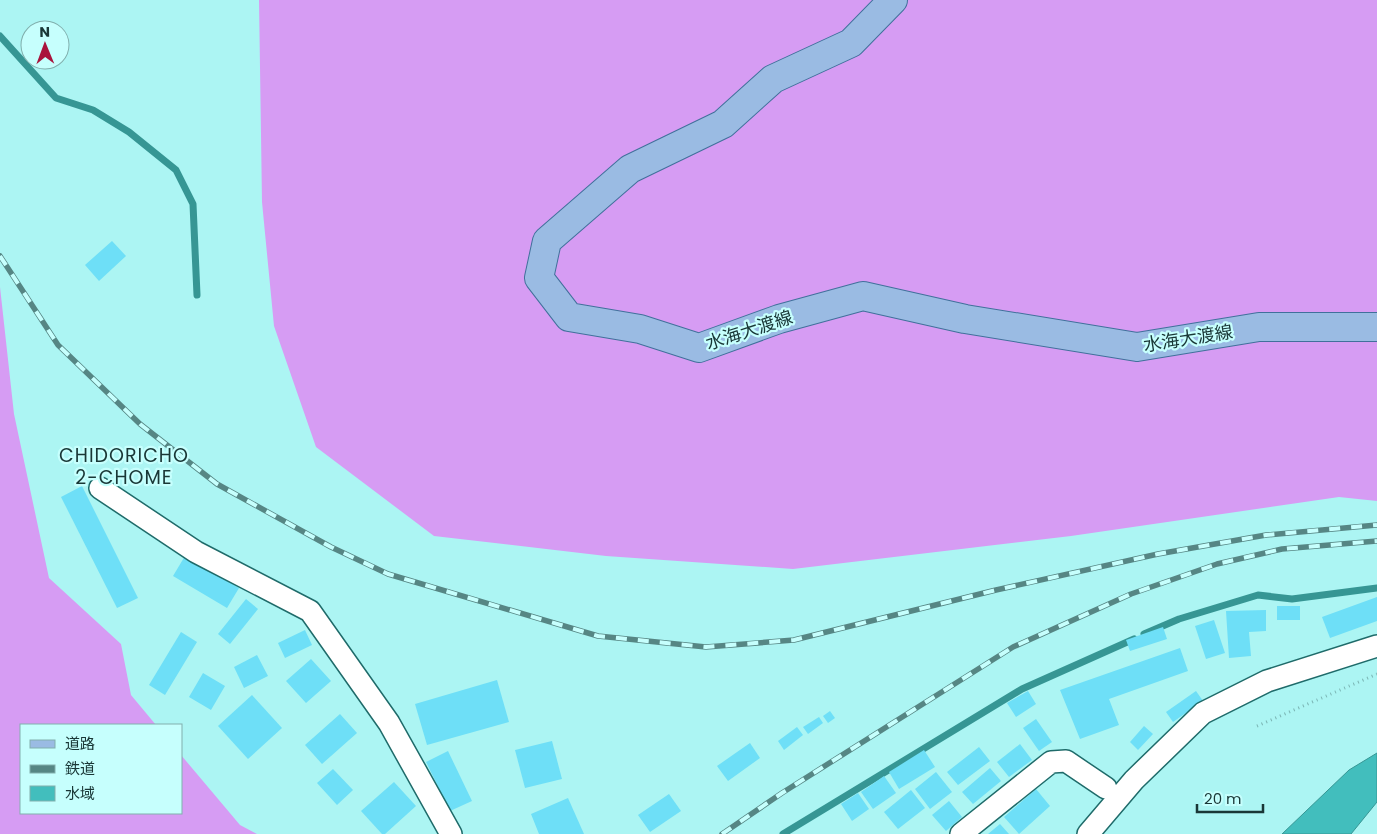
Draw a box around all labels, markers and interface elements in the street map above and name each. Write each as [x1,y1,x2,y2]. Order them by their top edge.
north arrow [20,20,70,70]
text: N [39,22,50,42]
street label: 水海大渡線 [702,304,796,356]
street label: 水海大渡線 [1142,319,1234,357]
district label: CHIDORICHO 2-CHOME [59,442,189,491]
legend [20,724,182,814]
text: 道路 [65,733,95,754]
text: 鉄道 [65,758,95,779]
scale bar [1197,782,1263,814]
text: 水域 [65,783,95,804]
text: 20 m [1204,788,1242,809]

